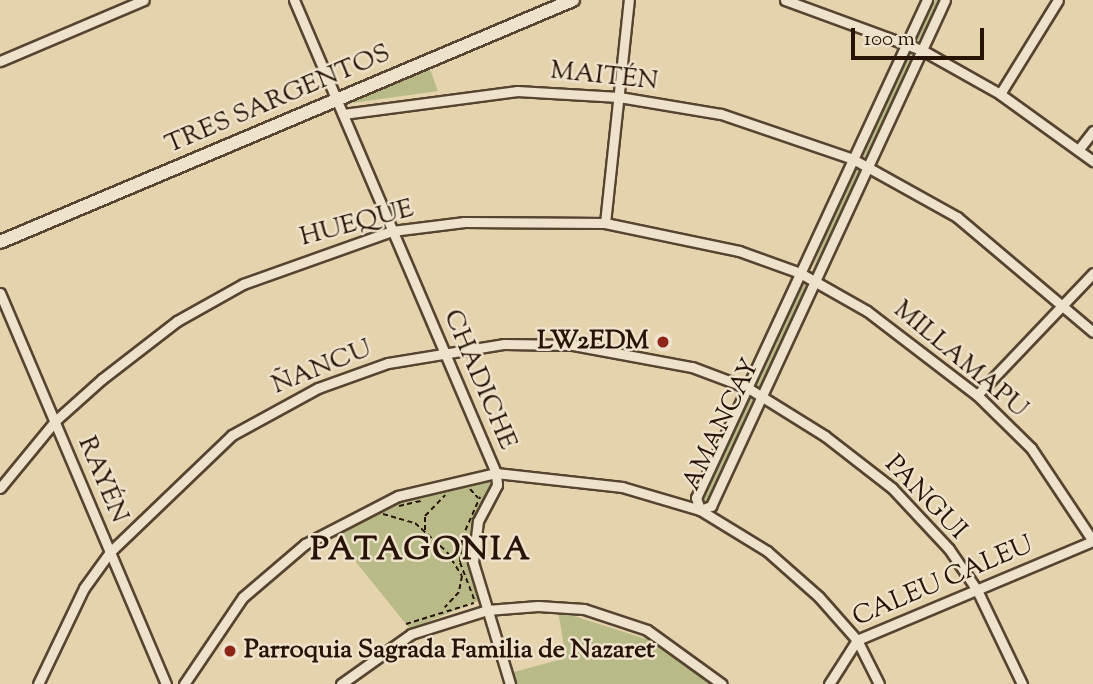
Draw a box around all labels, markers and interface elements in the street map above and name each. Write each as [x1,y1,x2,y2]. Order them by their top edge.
scale bar [855,14,988,58]
text: 100 m [864,25,915,55]
street label: TRES SARGENTOS [161,39,395,161]
street label: MAITÉN [549,56,659,98]
street label: HUEQUE [297,194,417,254]
street label: MILLAMAPU [886,295,1034,425]
street label: CHADICHE [436,305,522,455]
place label: LW2EDM [537,326,649,358]
street label: ÑANCU [268,334,376,402]
marker: LW2EDM [655,334,671,350]
street label: AMANCAY [677,354,767,496]
street label: RAYÉN [70,432,134,528]
street label: PANGUI [877,449,973,547]
street label: CALEU CALEU [848,530,1038,634]
district label: PATAGONIA [311,532,531,572]
place label: Parroquia Sagrada Familia de Nazaret [244,635,655,667]
marker: Parroquia Sagrada Familia de Nazaret [222,643,238,659]

